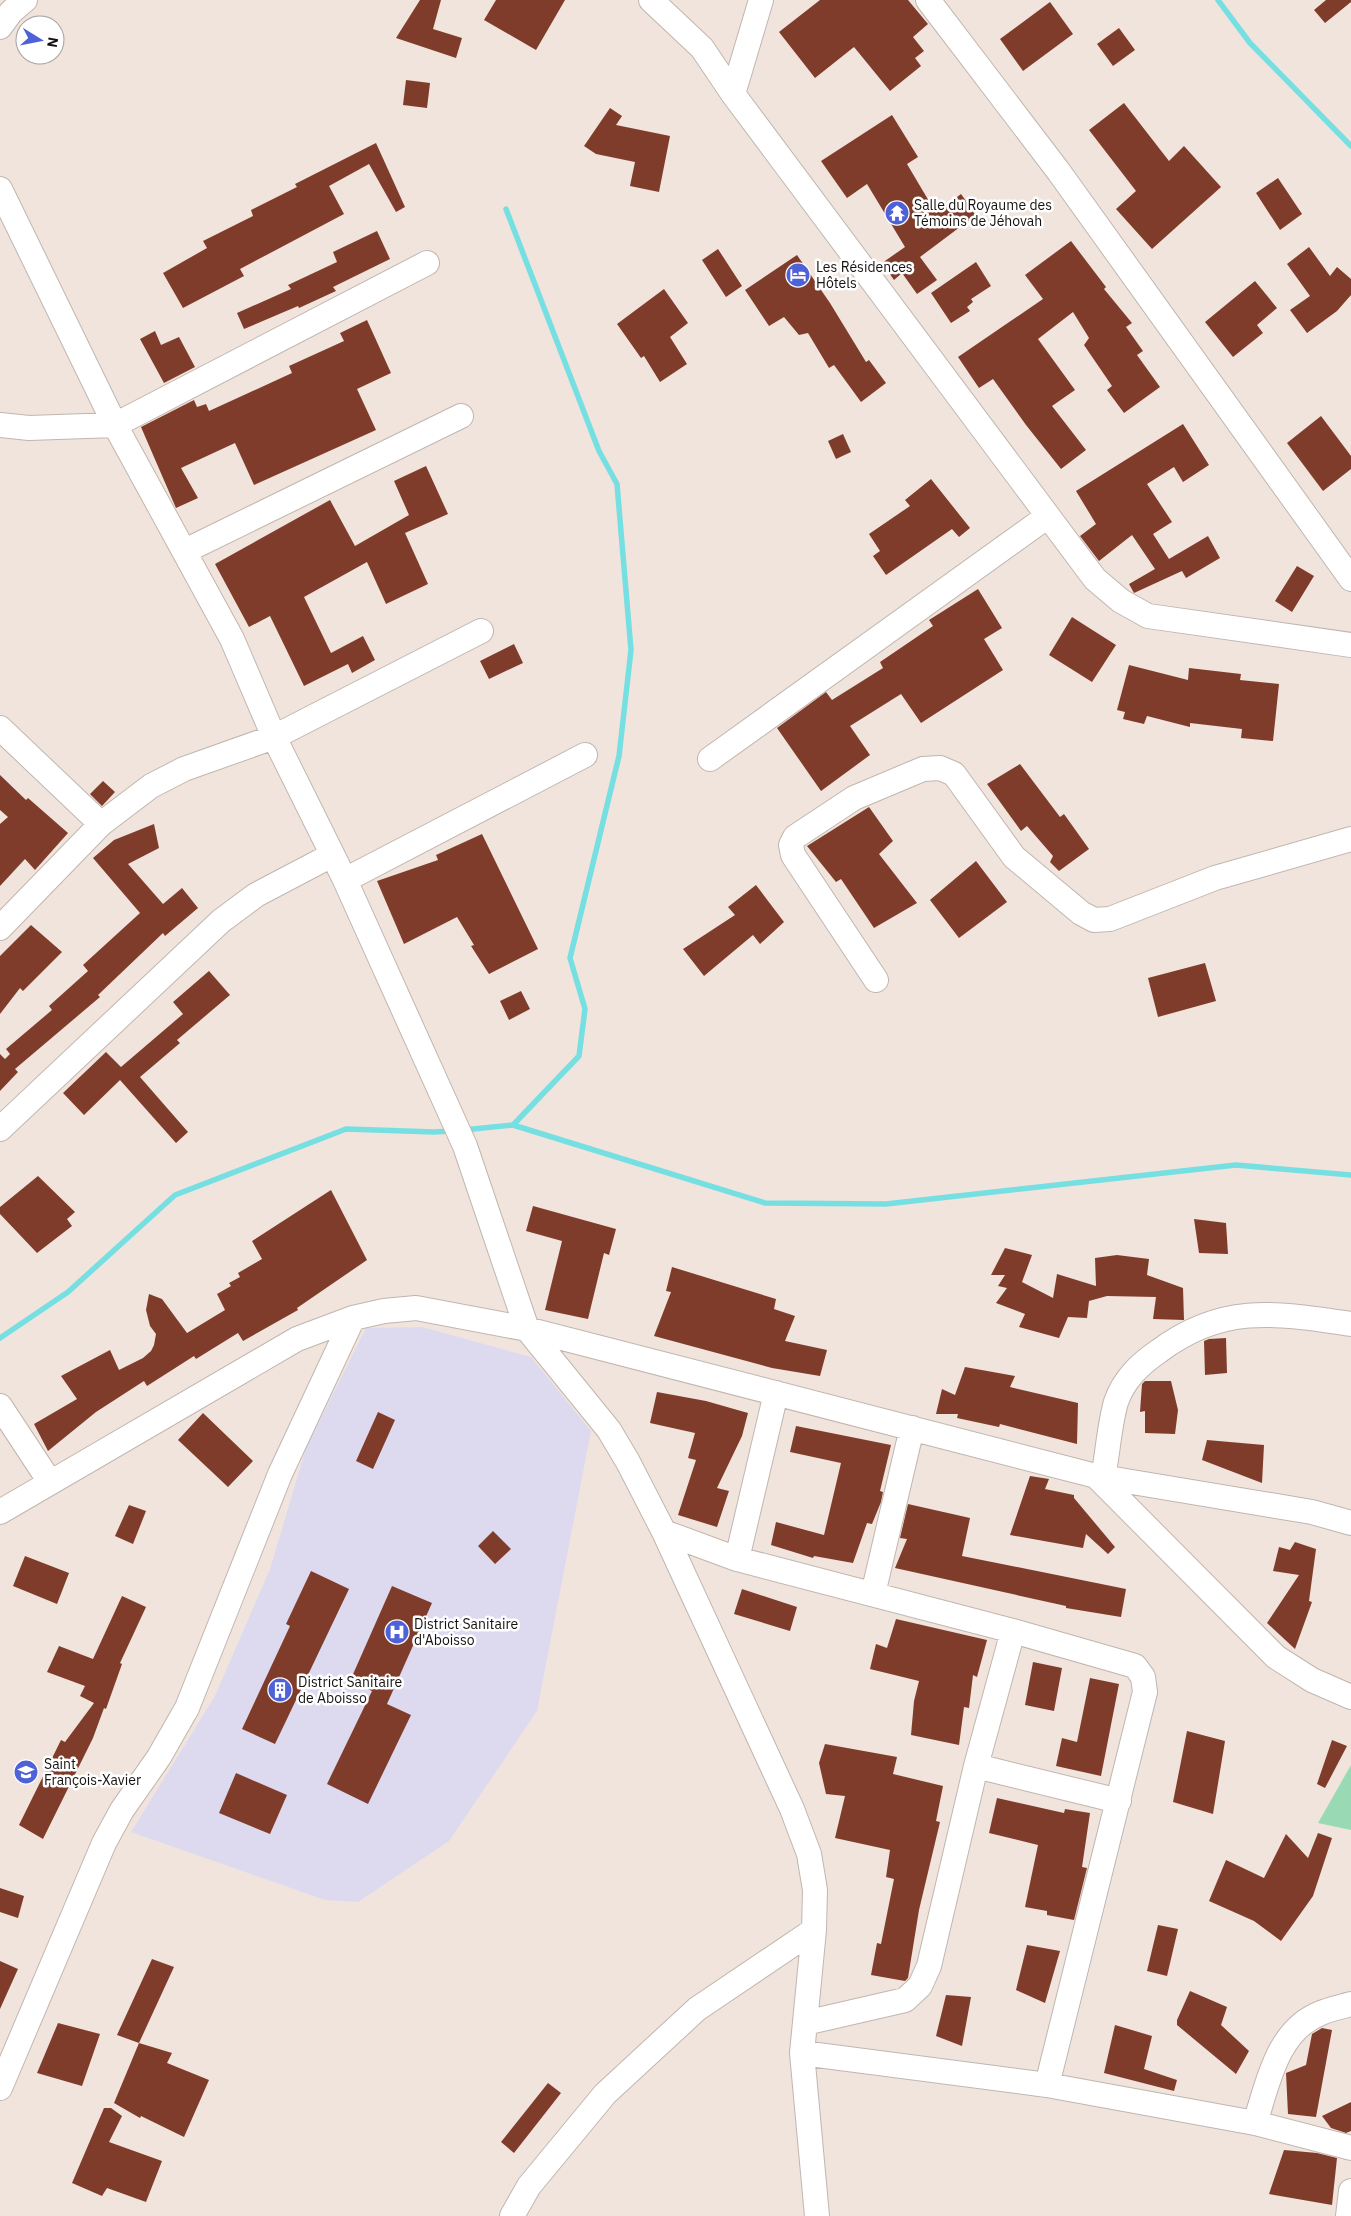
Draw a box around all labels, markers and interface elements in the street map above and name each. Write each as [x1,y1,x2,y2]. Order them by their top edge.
north arrow [15,15,65,65]
text: N [43,36,63,49]
place label: Salle du Royaume des Témoins de Jéhovah [914,196,1052,230]
temple icon: Salle du Royaume des Témoins de Jéhovah [884,200,910,226]
place label: Les Résidences Hôtels [816,258,913,292]
hotel icon: Les Résidences Hôtels [785,262,811,288]
place label: District Sanitaire d'Aboisso [414,1615,518,1649]
hospital icon: District Sanitaire d'Aboisso [384,1619,410,1645]
place label: District Sanitaire de Aboisso [298,1673,402,1707]
building icon: District Sanitaire de Aboisso [267,1677,293,1703]
place label: Saint François-Xavier [44,1755,141,1789]
school or university icon: Saint François-Xavier [13,1759,39,1785]

